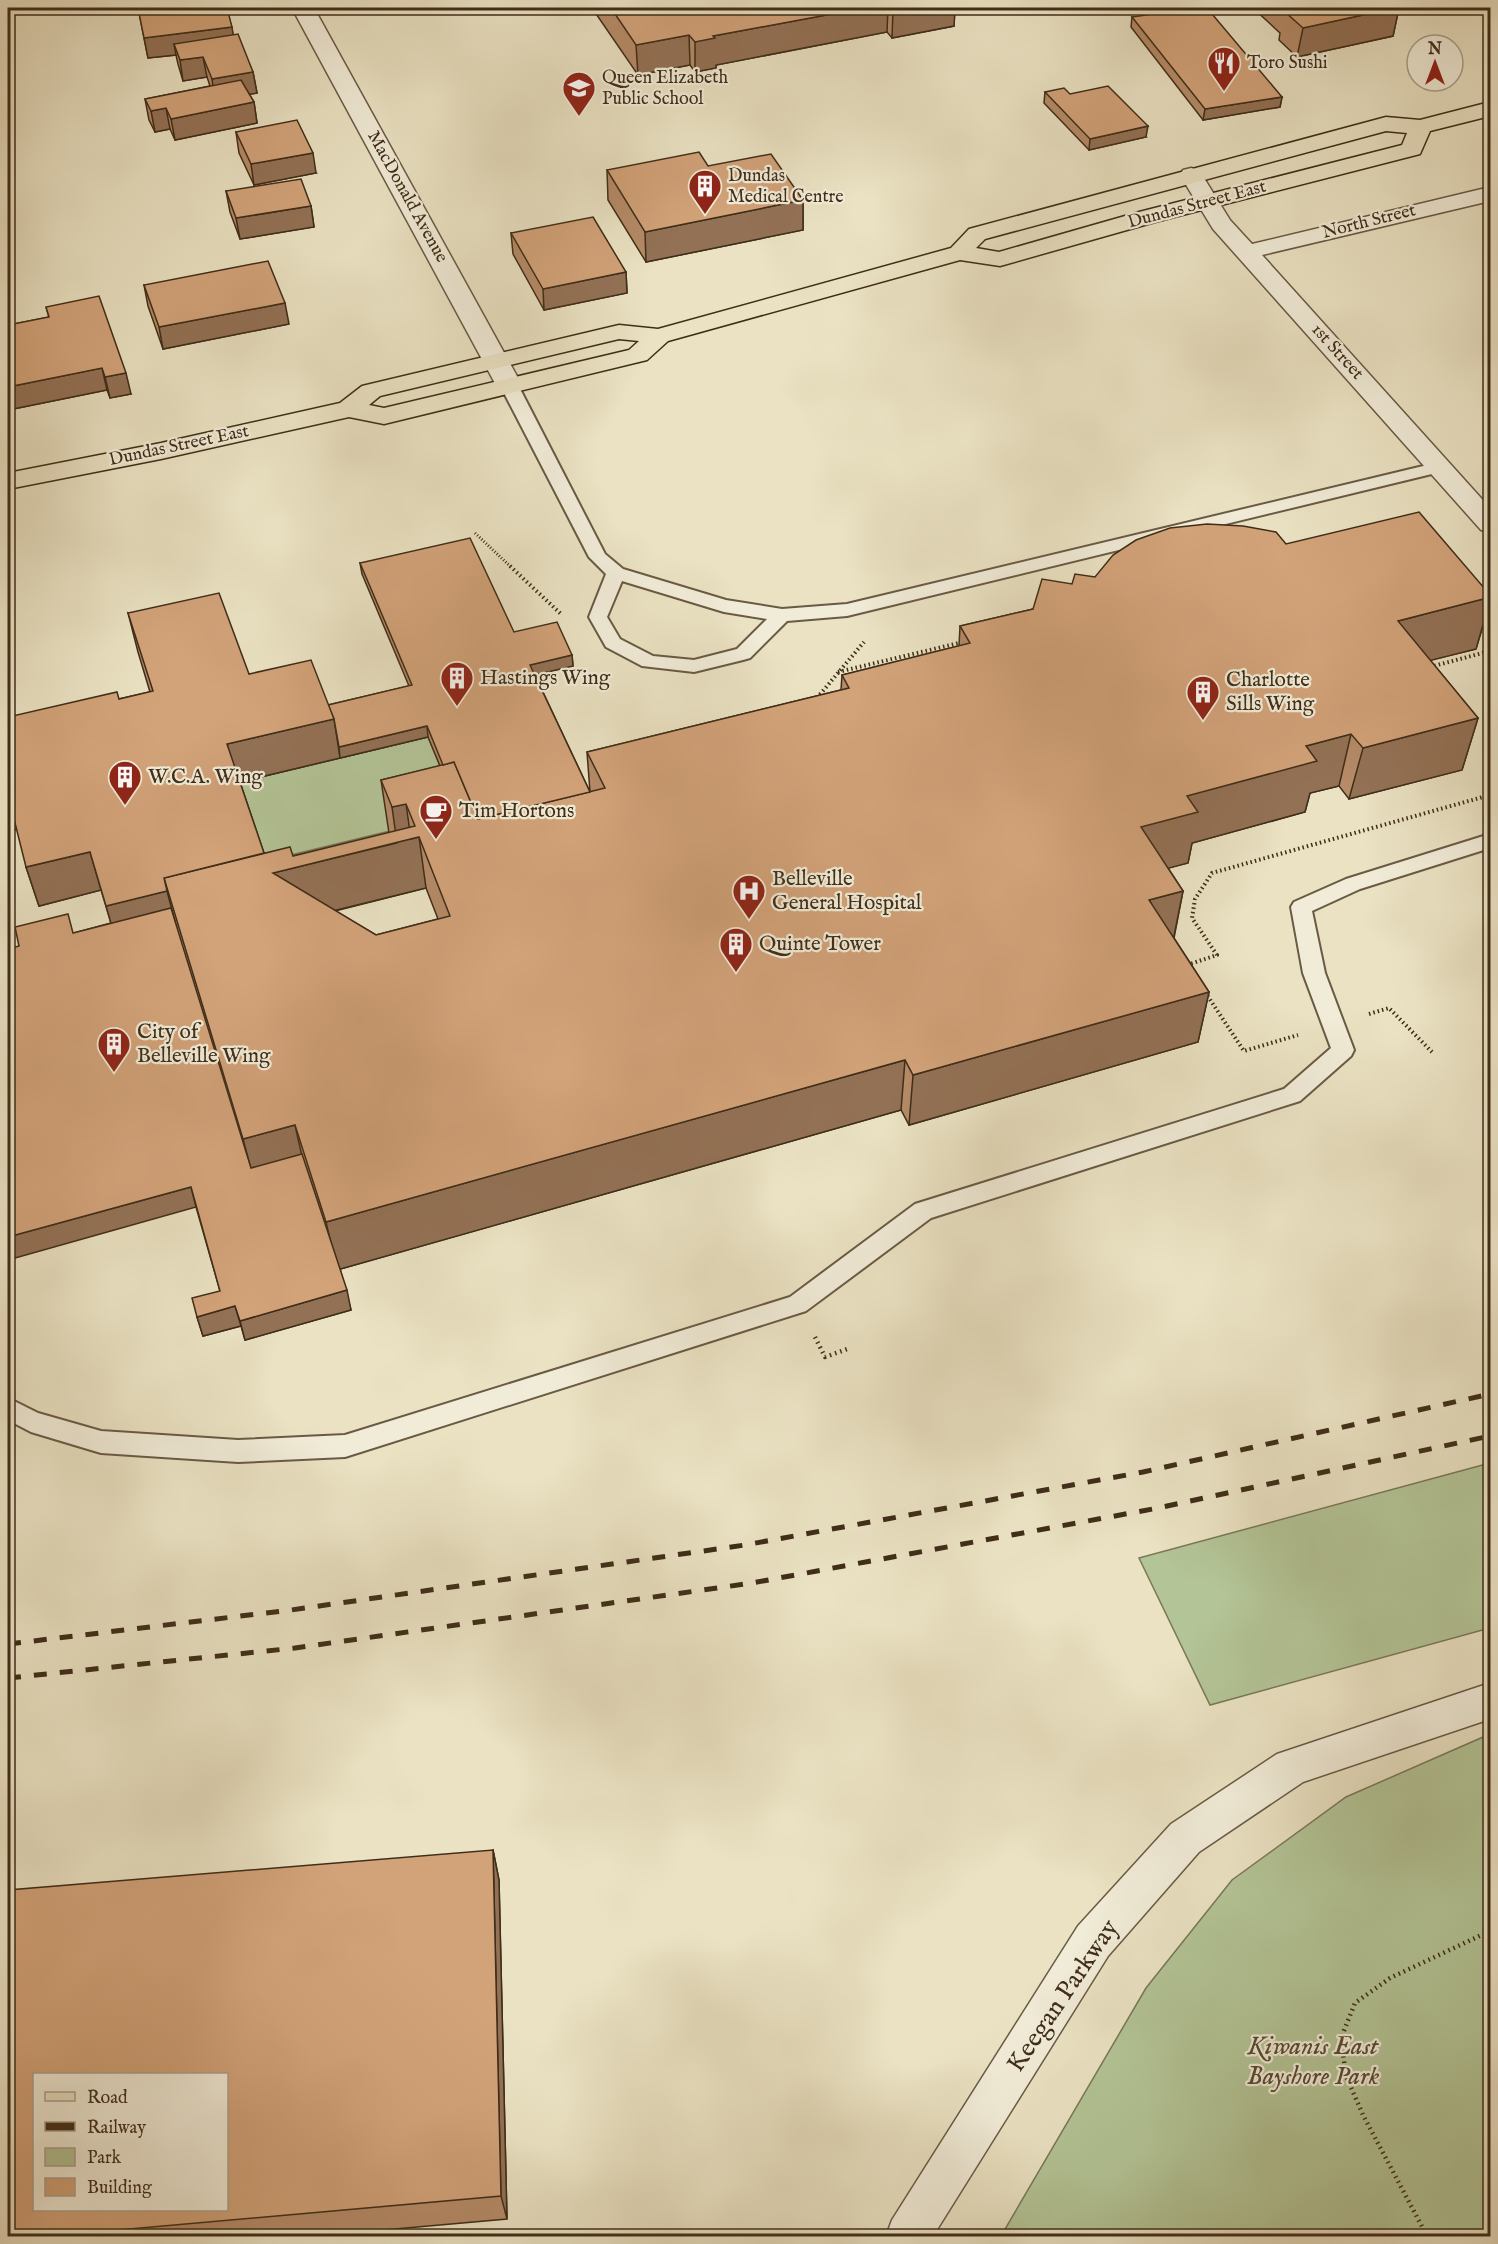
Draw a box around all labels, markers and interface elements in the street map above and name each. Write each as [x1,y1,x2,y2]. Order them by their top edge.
north arrow [1405,33,1465,93]
text: N [1427,40,1442,60]
restaurant icon: Toro Sushi [1206,45,1242,92]
place label: Toro Sushi [1247,52,1328,75]
place label: Queen Elizabeth Public School [602,67,729,111]
school or university icon: Queen Elizabeth Public School [561,70,597,117]
street label: MacDonald Avenue [361,127,453,267]
place label: Dundas Medical Centre [728,165,843,209]
building icon: Dundas Medical Centre [687,168,723,215]
street label: Dundas Street East [1125,175,1269,235]
street label: North Street [1320,199,1418,245]
street label: 1st Street [1306,319,1368,385]
street label: Dundas Street East [107,420,251,472]
building icon: Hastings Wing [439,660,475,707]
place label: Hastings Wing [480,665,611,692]
place label: Charlotte Sills Wing [1226,667,1315,718]
building icon: Charlotte Sills Wing [1185,674,1221,721]
building icon: W.C.A. Wing [107,759,143,806]
place label: W.C.A. Wing [148,764,263,791]
cafe icon: Tim Hortons [418,793,454,840]
place label: Tim Hortons [459,798,574,825]
place label: Belleville General Hospital [772,866,922,917]
hospital icon: Belleville General Hospital [731,873,767,920]
building icon: Quinte Tower [718,926,754,973]
place label: Quinte Tower [759,931,881,958]
place label: City of Belleville Wing [137,1019,271,1070]
building icon: City of Belleville Wing [96,1026,132,1073]
street label: Keegan Parkway [1000,1913,1126,2079]
park label: Kiwanis East Bayshore Park [1247,2030,1380,2093]
legend [33,2073,228,2211]
text: Road [87,2087,128,2110]
text: Railway [87,2117,146,2140]
text: Park [87,2147,122,2170]
text: Building [87,2177,152,2200]

